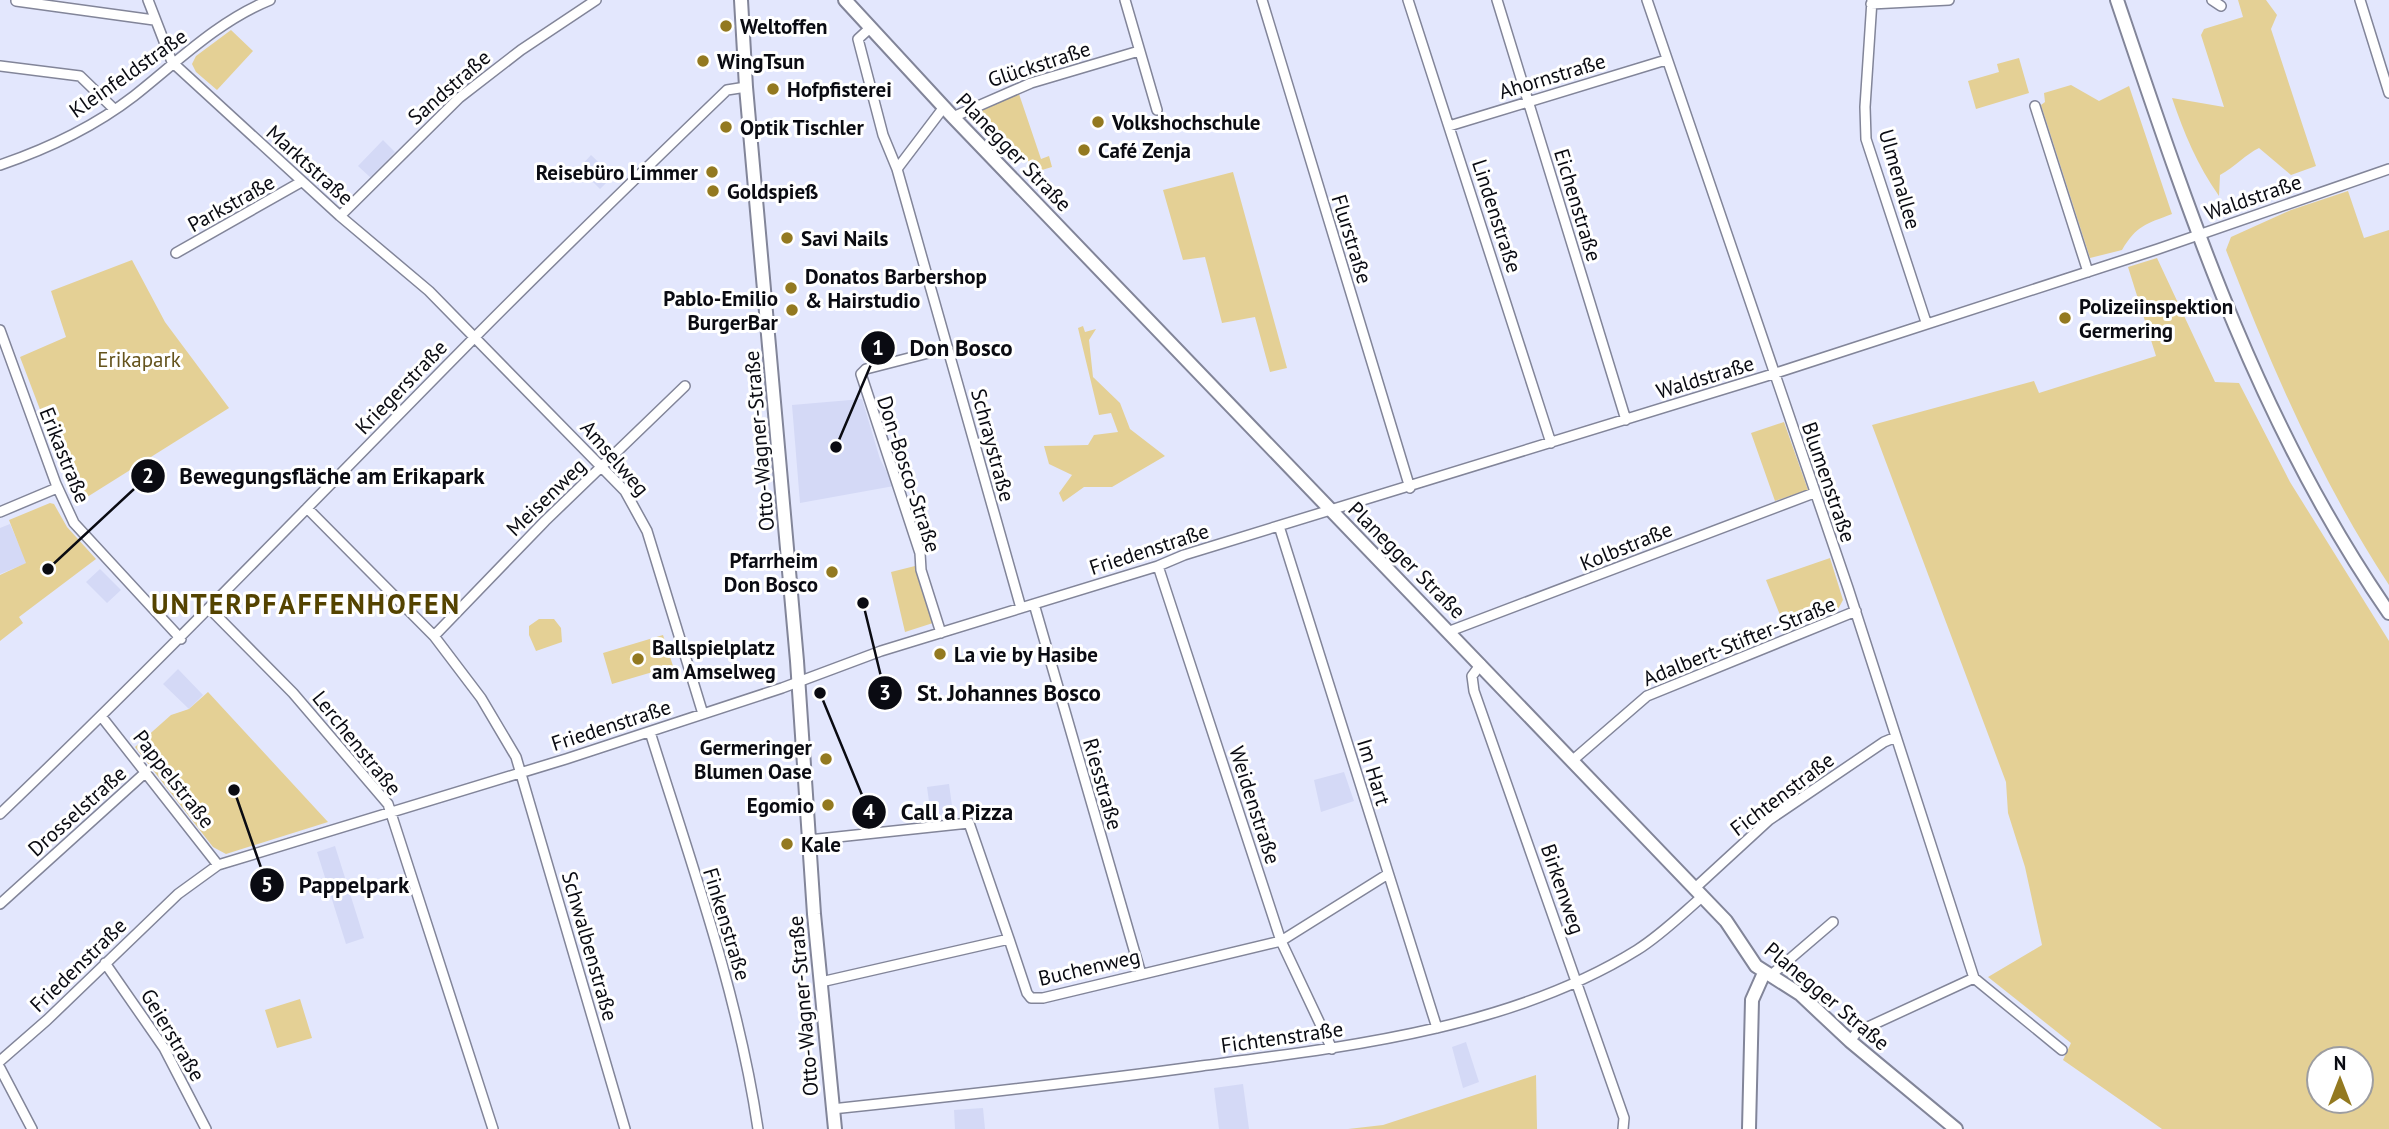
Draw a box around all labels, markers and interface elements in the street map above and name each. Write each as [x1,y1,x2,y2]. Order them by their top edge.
place label: Weltoffen [740,13,828,40]
marker: Weltoffen [718,18,734,34]
street label: Kleinfeldstraße [64,22,192,124]
street label: Glückstraße [984,35,1094,93]
street label: Sandstraße [402,44,496,130]
street label: Ahornstraße [1495,47,1609,105]
place label: WingTsun [717,48,805,75]
marker: WingTsun [695,53,711,69]
place label: Hofpfisterei [787,76,892,103]
marker: Hofpfisterei [765,81,781,97]
street label: Planegger Straße [950,87,1078,217]
place label: Volkshochschule [1111,109,1261,136]
place label: Optik Tischler [740,114,864,141]
marker: Volkshochschule [1090,114,1106,130]
street label: Marktstraße [261,119,359,211]
marker: Optik Tischler [718,119,734,135]
street label: Ulmenallee [1873,126,1927,232]
place label: Café Zenja [1098,137,1191,164]
marker: Café Zenja [1076,142,1092,158]
street label: Eichenstraße [1548,145,1608,265]
street label: Lindenstraße [1466,156,1528,276]
place label: Reisebüro Limmer [536,159,699,186]
marker: Reisebüro Limmer [704,164,720,180]
street label: Parkstraße [183,168,279,238]
street label: Waldstraße [2201,168,2305,226]
place label: Goldspieß [727,178,818,205]
marker: Goldspieß [705,183,721,199]
street label: Flurstraße [1326,191,1378,287]
place label: Savi Nails [801,225,889,252]
marker: Savi Nails [779,230,795,246]
place label: Donatos Barbershop & Hairstudio [805,263,987,314]
marker: Donatos Barbershop & Hairstudio [783,280,799,296]
place label: Pablo-Emilio BurgerBar [663,285,779,336]
place label: Polizeiinspektion Germering [2079,293,2233,344]
marker: Pablo-Emilio BurgerBar [784,302,800,318]
marker: Polizeiinspektion Germering [2057,310,2073,326]
callout: Don Bosco [861,326,1027,370]
text: Don Bosco [909,333,1013,362]
street label: Kriegerstraße [349,334,453,440]
text: 1 [872,334,884,361]
park label: Erikapark [97,346,181,373]
street label: Waldstraße [1653,349,1757,405]
street label: Otto-Wagner-Straße [738,350,780,532]
street label: Schraystraße [965,385,1021,505]
street label: Don-Bosco-Straße [871,392,947,556]
street label: Erikastraße [34,403,96,507]
street label: Amselweg [575,414,655,502]
street label: Blumenstraße [1796,418,1862,546]
street label: Meisenweg [500,452,592,542]
callout: Bewegungsfläche am Erikapark [130,454,499,498]
text: Bewegungsfläche am Erikapark [179,461,485,490]
text: 2 [142,462,154,489]
street label: Planegger Straße [1343,496,1471,624]
street label: Kolbstraße [1576,515,1676,577]
street label: Friedenstraße [1086,517,1212,581]
place label: Pfarrheim Don Bosco [724,547,818,598]
marker: Pfarrheim Don Bosco [824,564,840,580]
district label: UNTERPFAFFENHOFEN [151,585,461,622]
street label: Adalbert-Stifter-Straße [1639,590,1839,692]
place label: Ballspielplatz am Amselweg [652,634,776,685]
place label: La vie by Hasibe [954,641,1098,668]
marker: La vie by Hasibe [932,646,948,662]
marker: Ballspielplatz am Amselweg [630,651,646,667]
callout: St. Johannes Bosco [867,671,1116,715]
text: St. Johannes Bosco [917,678,1101,707]
text: 3 [879,679,891,706]
street label: Lerchenstraße [306,685,408,801]
street label: Friedenstraße [548,693,674,757]
street label: Pappelstraße [127,724,221,834]
place label: Germeringer Blumen Oase [694,734,813,785]
street label: Riesstraße [1077,735,1129,833]
street label: Im Hart [1351,735,1397,809]
street label: Weidenstraße [1223,742,1287,868]
street label: Fichtenstraße [1725,746,1839,842]
marker: Germeringer Blumen Oase [818,751,834,767]
street label: Drosselstraße [22,760,132,862]
callout: Call a Pizza [852,790,1027,834]
place label: Egomio [747,792,814,819]
marker: Egomio [820,797,836,813]
text: Call a Pizza [901,797,1013,826]
text: 4 [863,798,875,825]
place label: Kale [801,831,841,858]
marker: Kale [779,836,795,852]
street label: Birkenweg [1535,840,1591,938]
callout: Pappelpark [249,863,423,907]
street label: Finkenstraße [697,864,757,984]
street label: Schwalbenstraße [556,868,624,1024]
text: Pappelpark [299,870,410,899]
text: 5 [261,871,273,898]
street label: Friedenstraße [24,912,132,1018]
street label: Otto-Wagner-Straße [782,915,824,1097]
street label: Planegger Straße [1759,936,1895,1056]
street label: Buchenweg [1035,942,1143,992]
street label: Geierstraße [135,984,211,1086]
street label: Fichtenstraße [1219,1015,1345,1059]
north arrow [2305,1045,2375,1115]
text: N [2334,1051,2346,1075]

